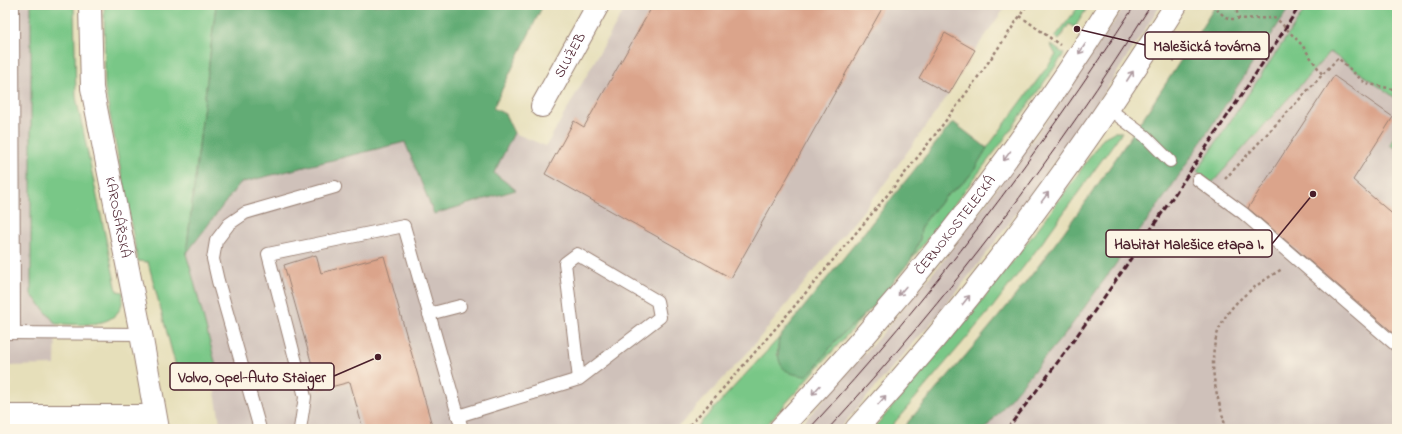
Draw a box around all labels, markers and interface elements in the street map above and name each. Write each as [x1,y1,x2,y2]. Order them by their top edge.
street label: SLUŽEB [549,29,591,82]
callout: Malešická továrna [1145,32,1269,59]
text: Malešická továrna [1153,36,1261,58]
one-way arrow [1078,43,1086,54]
one-way arrow [1126,71,1134,82]
one-way arrow [1003,150,1011,161]
street label: ČERNOKOSTELECKÁ [910,171,1001,279]
street label: KAROSÁŘSKÁ [99,175,137,260]
one-way arrow [1041,192,1049,203]
callout: Habitat Malešice etapa I. [1106,230,1272,257]
text: Habitat Malešice etapa I. [1114,234,1264,256]
one-way arrow [897,286,906,297]
one-way arrow [962,295,970,306]
callout: Volvo, Opel-Auto Staiger [170,363,334,390]
text: Volvo, Opel-Auto Staiger [177,367,326,391]
one-way arrow [812,384,821,395]
one-way arrow [877,395,886,405]

